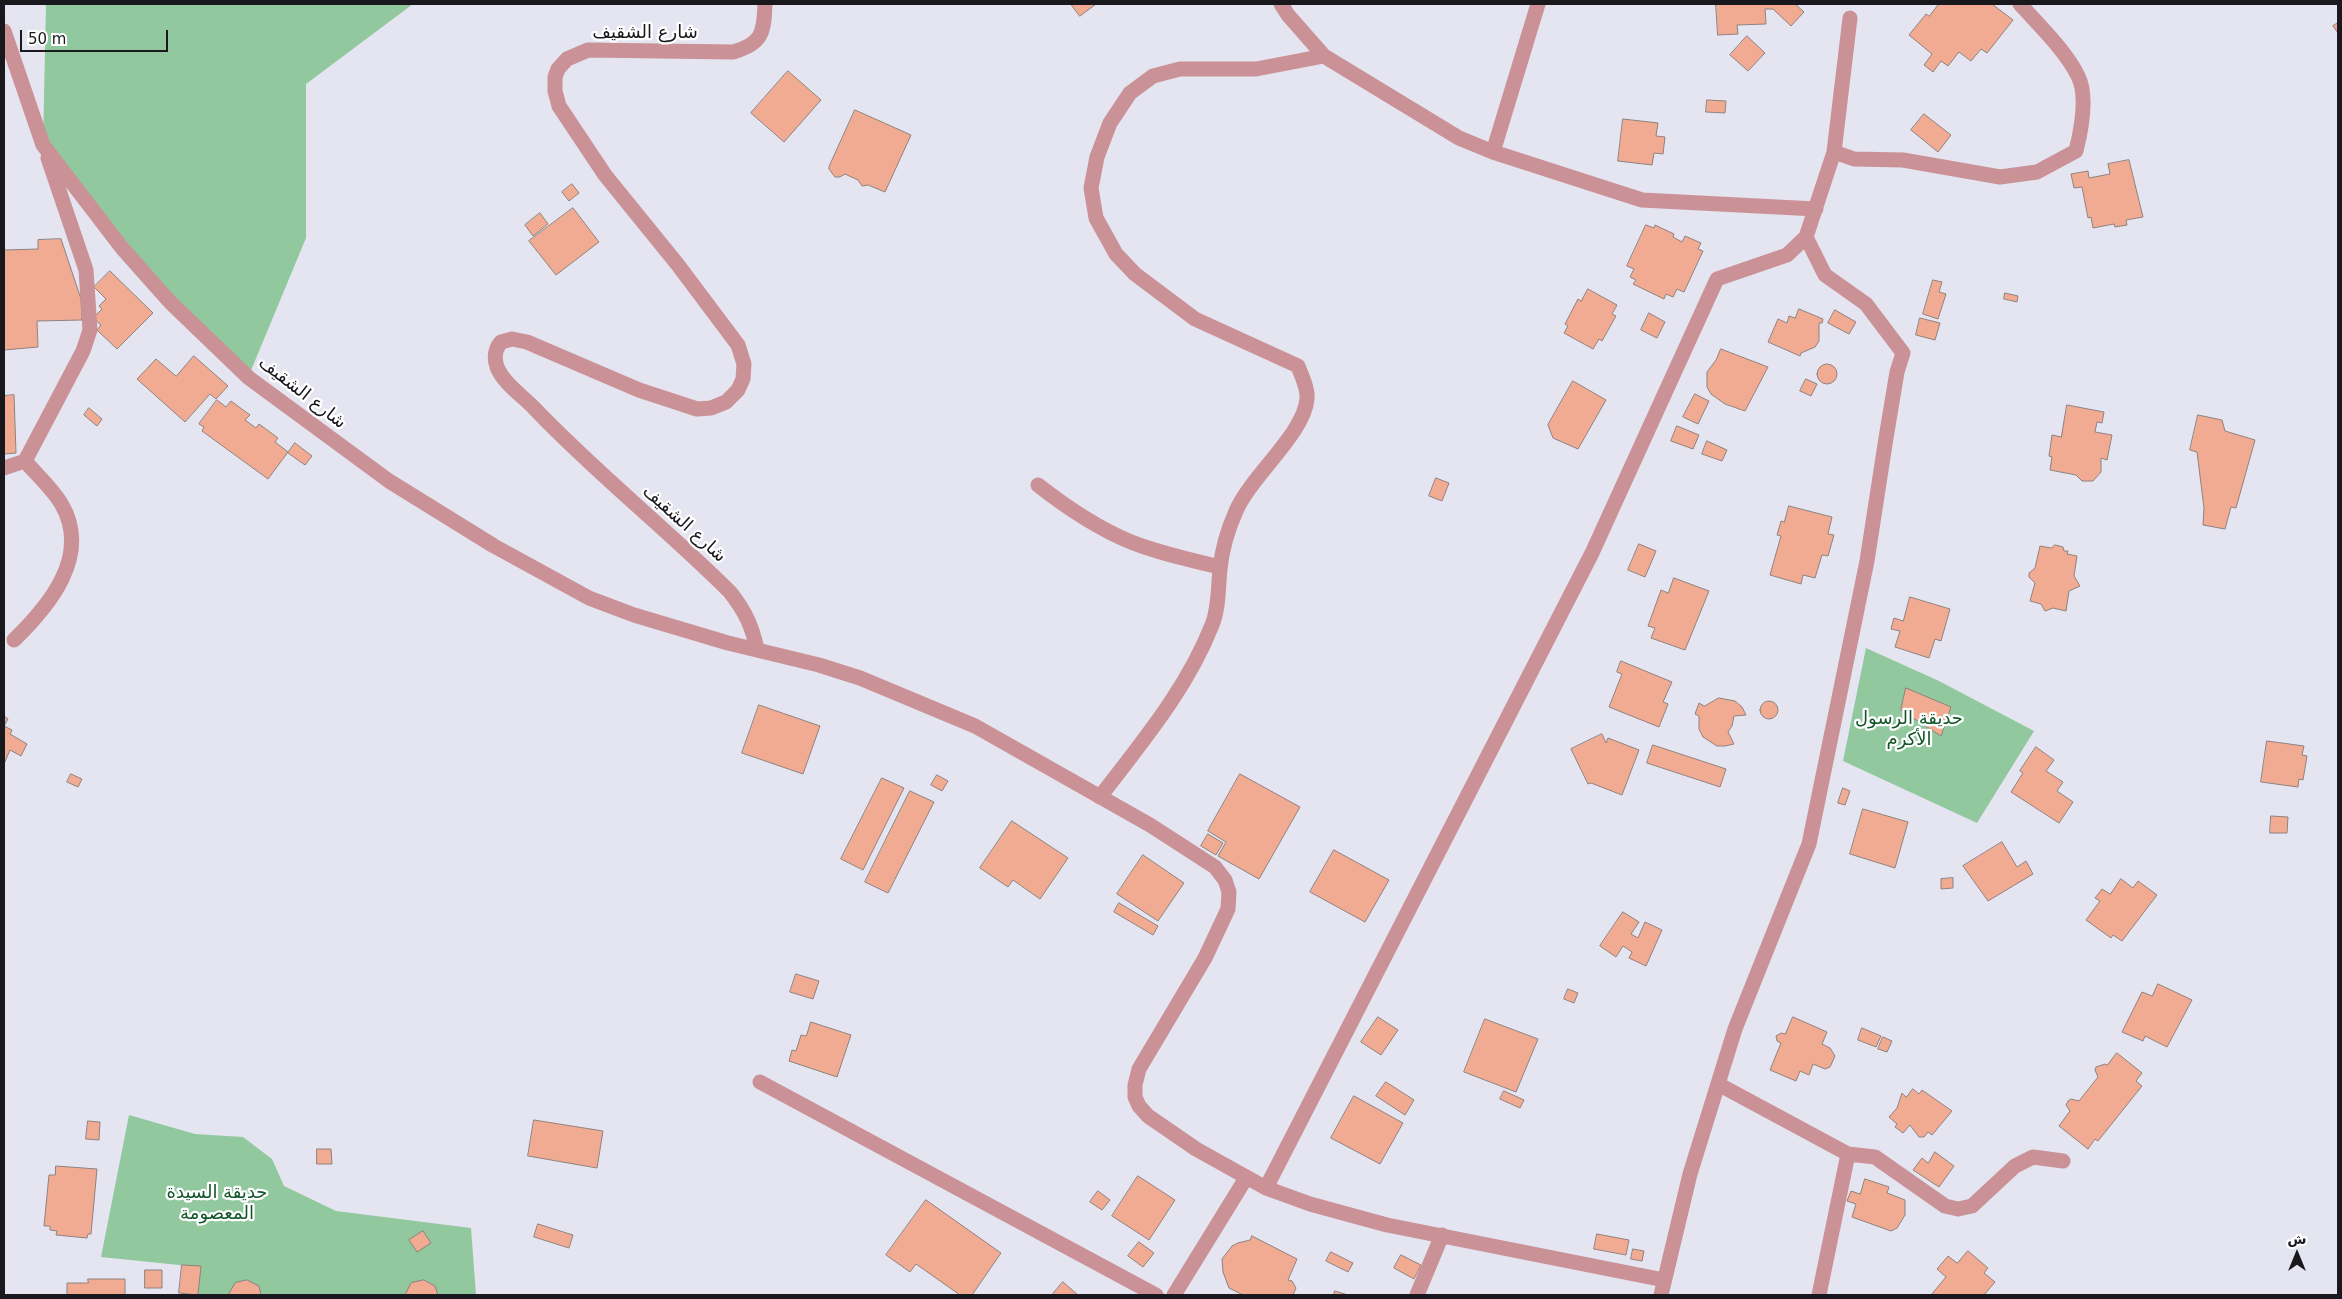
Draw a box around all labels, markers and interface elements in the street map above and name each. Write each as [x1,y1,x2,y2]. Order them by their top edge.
scale bar [22,20,170,52]
street label: شارع الشقيف [592,22,698,44]
text: 50 m [28,30,66,48]
street label: شارع الشقيف [254,352,350,434]
street label: شارع الشقيف [638,481,730,567]
park label: حديقة الرسول الأكرم [1855,708,1963,751]
park label: حديقة السيدة المعصومة [167,1182,267,1224]
north arrow [2272,1229,2322,1279]
text: ش [2287,1231,2307,1247]

